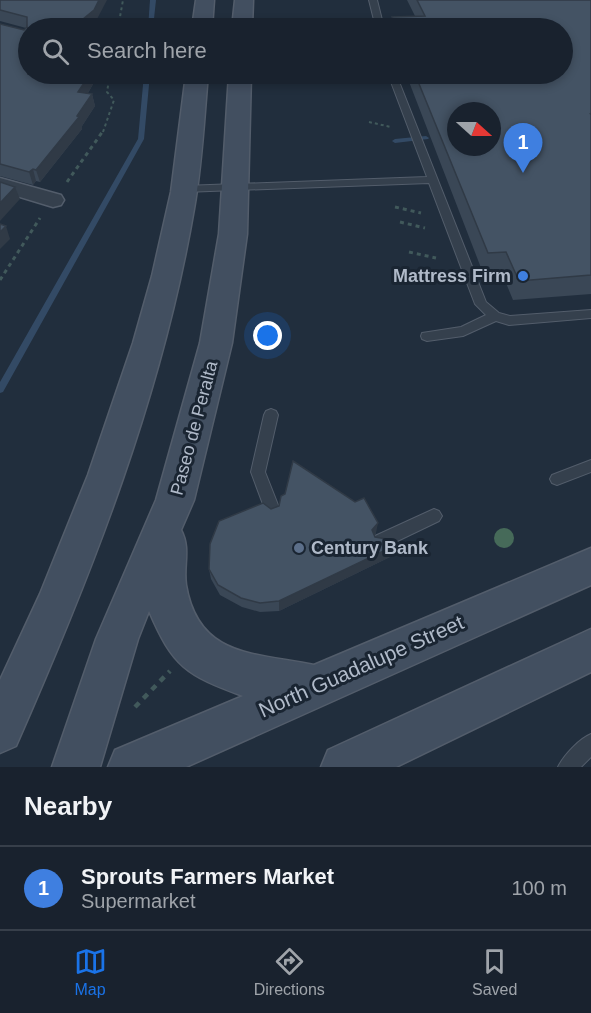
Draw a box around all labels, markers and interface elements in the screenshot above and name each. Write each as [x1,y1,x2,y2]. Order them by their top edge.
search box [18,18,573,84]
icon: search [39,35,72,68]
text: Search here [87,38,207,63]
north arrow [447,102,501,156]
pin: 1 [504,124,542,173]
place label: Mattress Firm [393,266,511,286]
marker: Mattress Firm [516,269,530,283]
your location [253,321,282,350]
street label: Paseo de Peralta [166,358,222,497]
place label: Century Bank [311,538,429,558]
marker: Century Bank [292,541,306,555]
street label: North Guadalupe Street [255,610,467,722]
text: Nearby [24,791,112,821]
text: Sprouts Farmers Market [81,864,334,889]
text: 1 [38,877,49,899]
text: 100 m [511,877,567,899]
text: Supermarket [81,890,196,912]
tab: Map [74,945,107,999]
tab: Directions [254,945,325,999]
tab: Saved [472,945,517,999]

